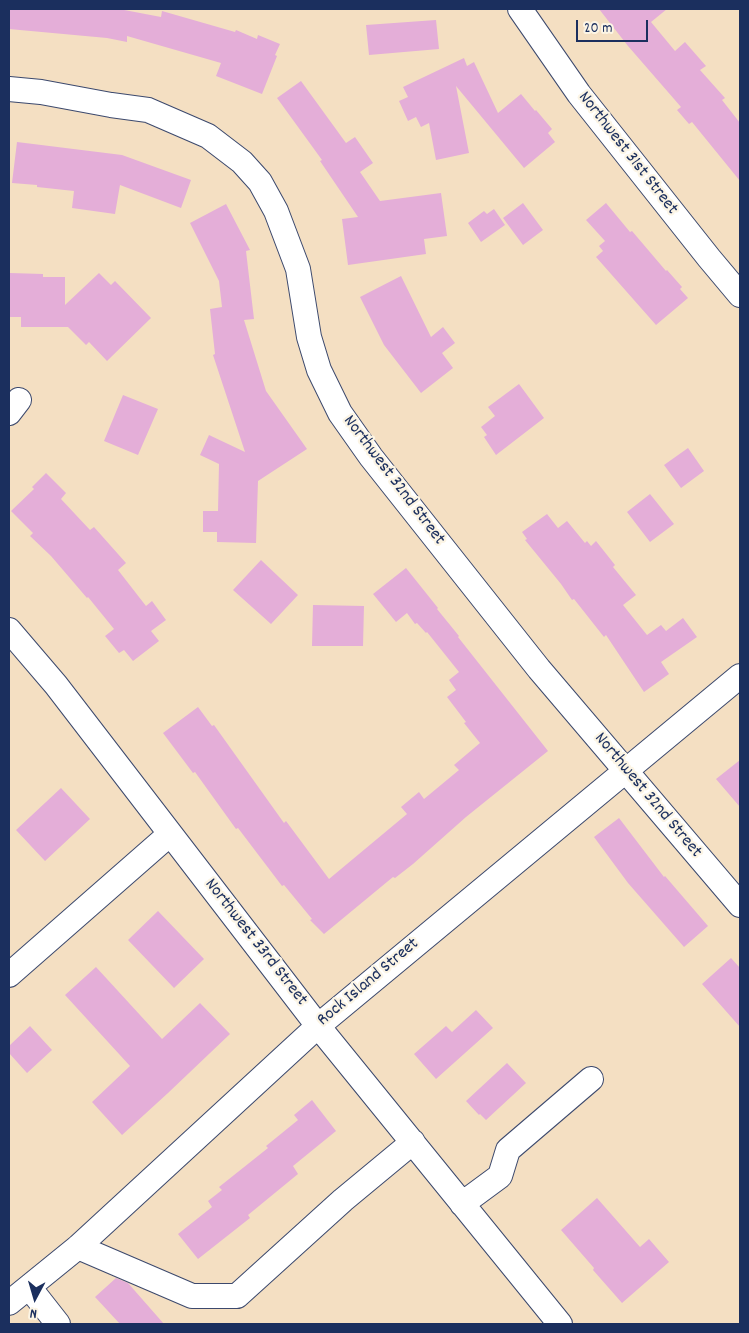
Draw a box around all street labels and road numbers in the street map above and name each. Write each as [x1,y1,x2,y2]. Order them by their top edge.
street label: Northwest 31st Street [572,88,682,220]
street label: Northwest 32nd Street [337,412,449,550]
street label: Northwest 32nd Street [588,729,706,863]
street label: Northwest 33rd Street [199,875,311,1011]
street label: Rock Island Street [314,934,424,1032]

